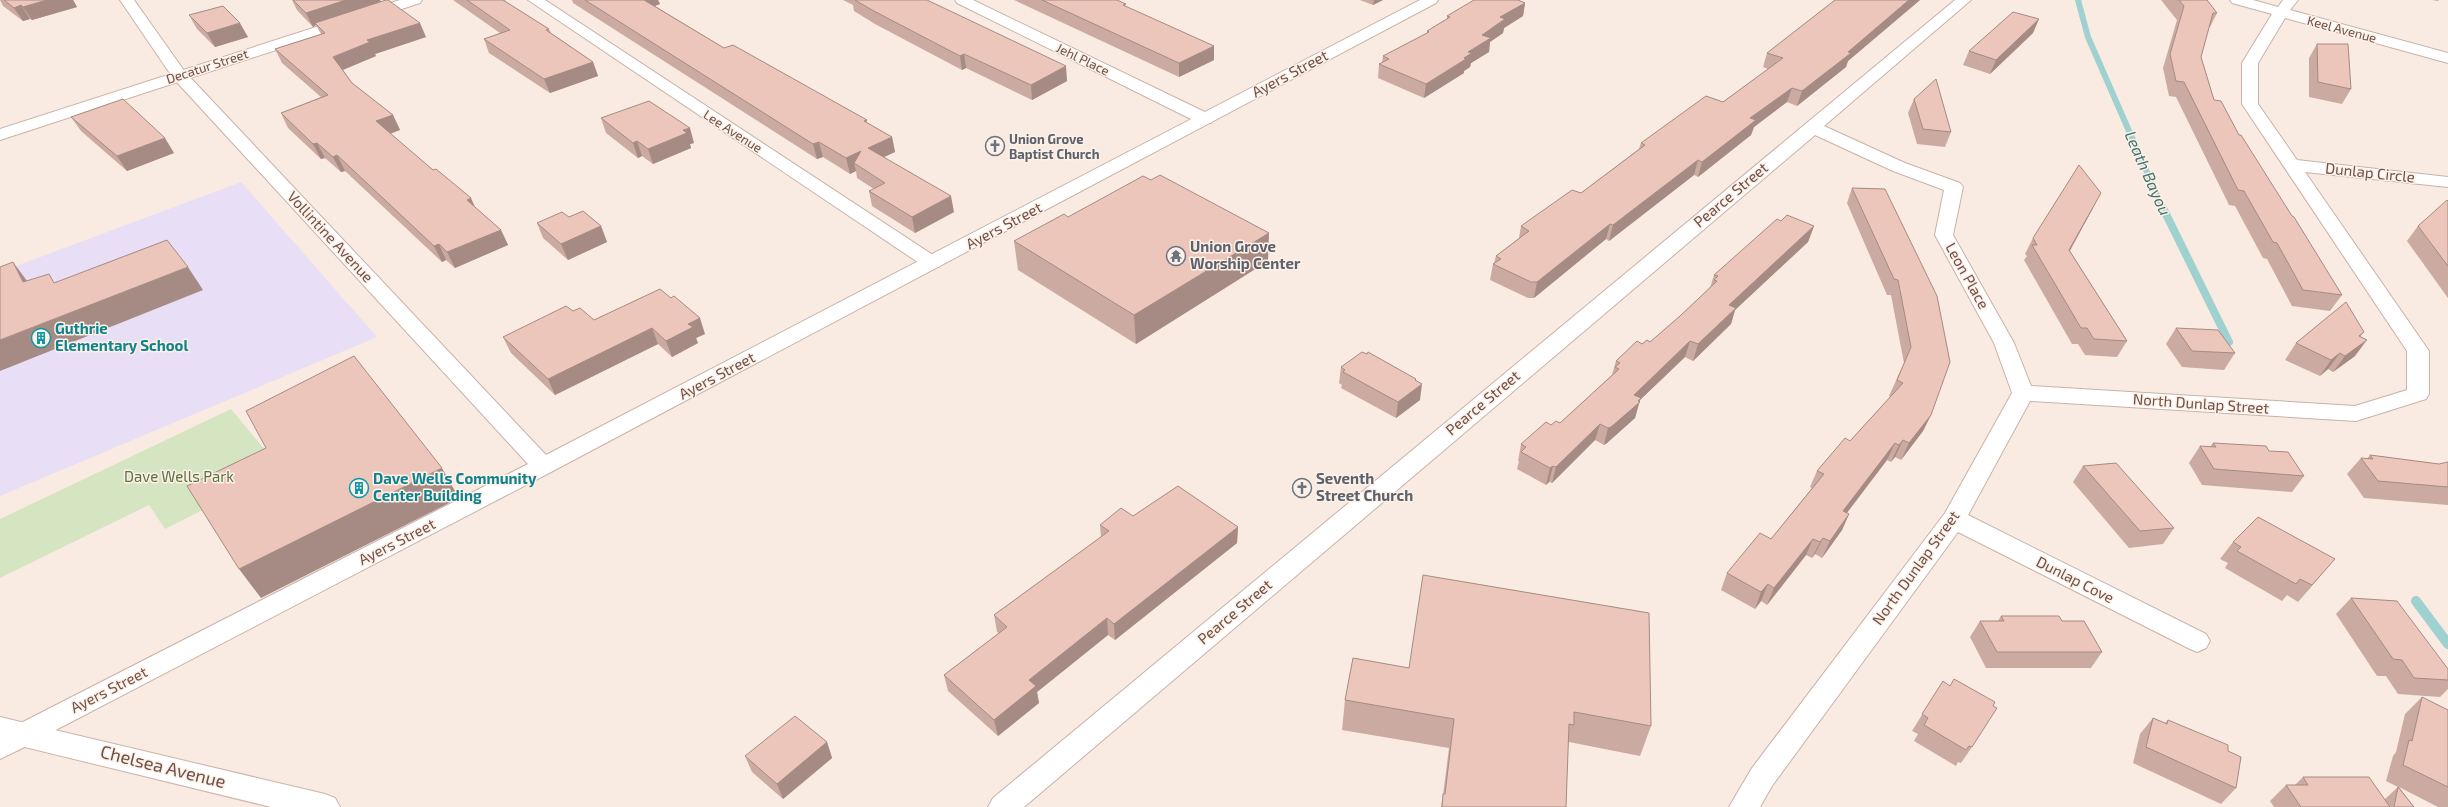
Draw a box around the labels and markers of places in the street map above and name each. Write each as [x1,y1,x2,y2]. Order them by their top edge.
place label: Union Grove Baptist Church [1009,131,1100,162]
church icon: Union Grove Baptist Church [984,135,1006,157]
place label: Union Grove Worship Center [1190,237,1301,272]
temple icon: Union Grove Worship Center [1165,245,1187,267]
place label: Guthrie Elementary School [55,319,188,355]
building icon: Guthrie Elementary School [30,327,52,349]
place label: Dave Wells Community Center Building [373,469,537,504]
place label: Seventh Street Church [1316,469,1413,504]
building icon: Dave Wells Community Center Building [348,477,370,499]
church icon: Seventh Street Church [1291,477,1313,499]

